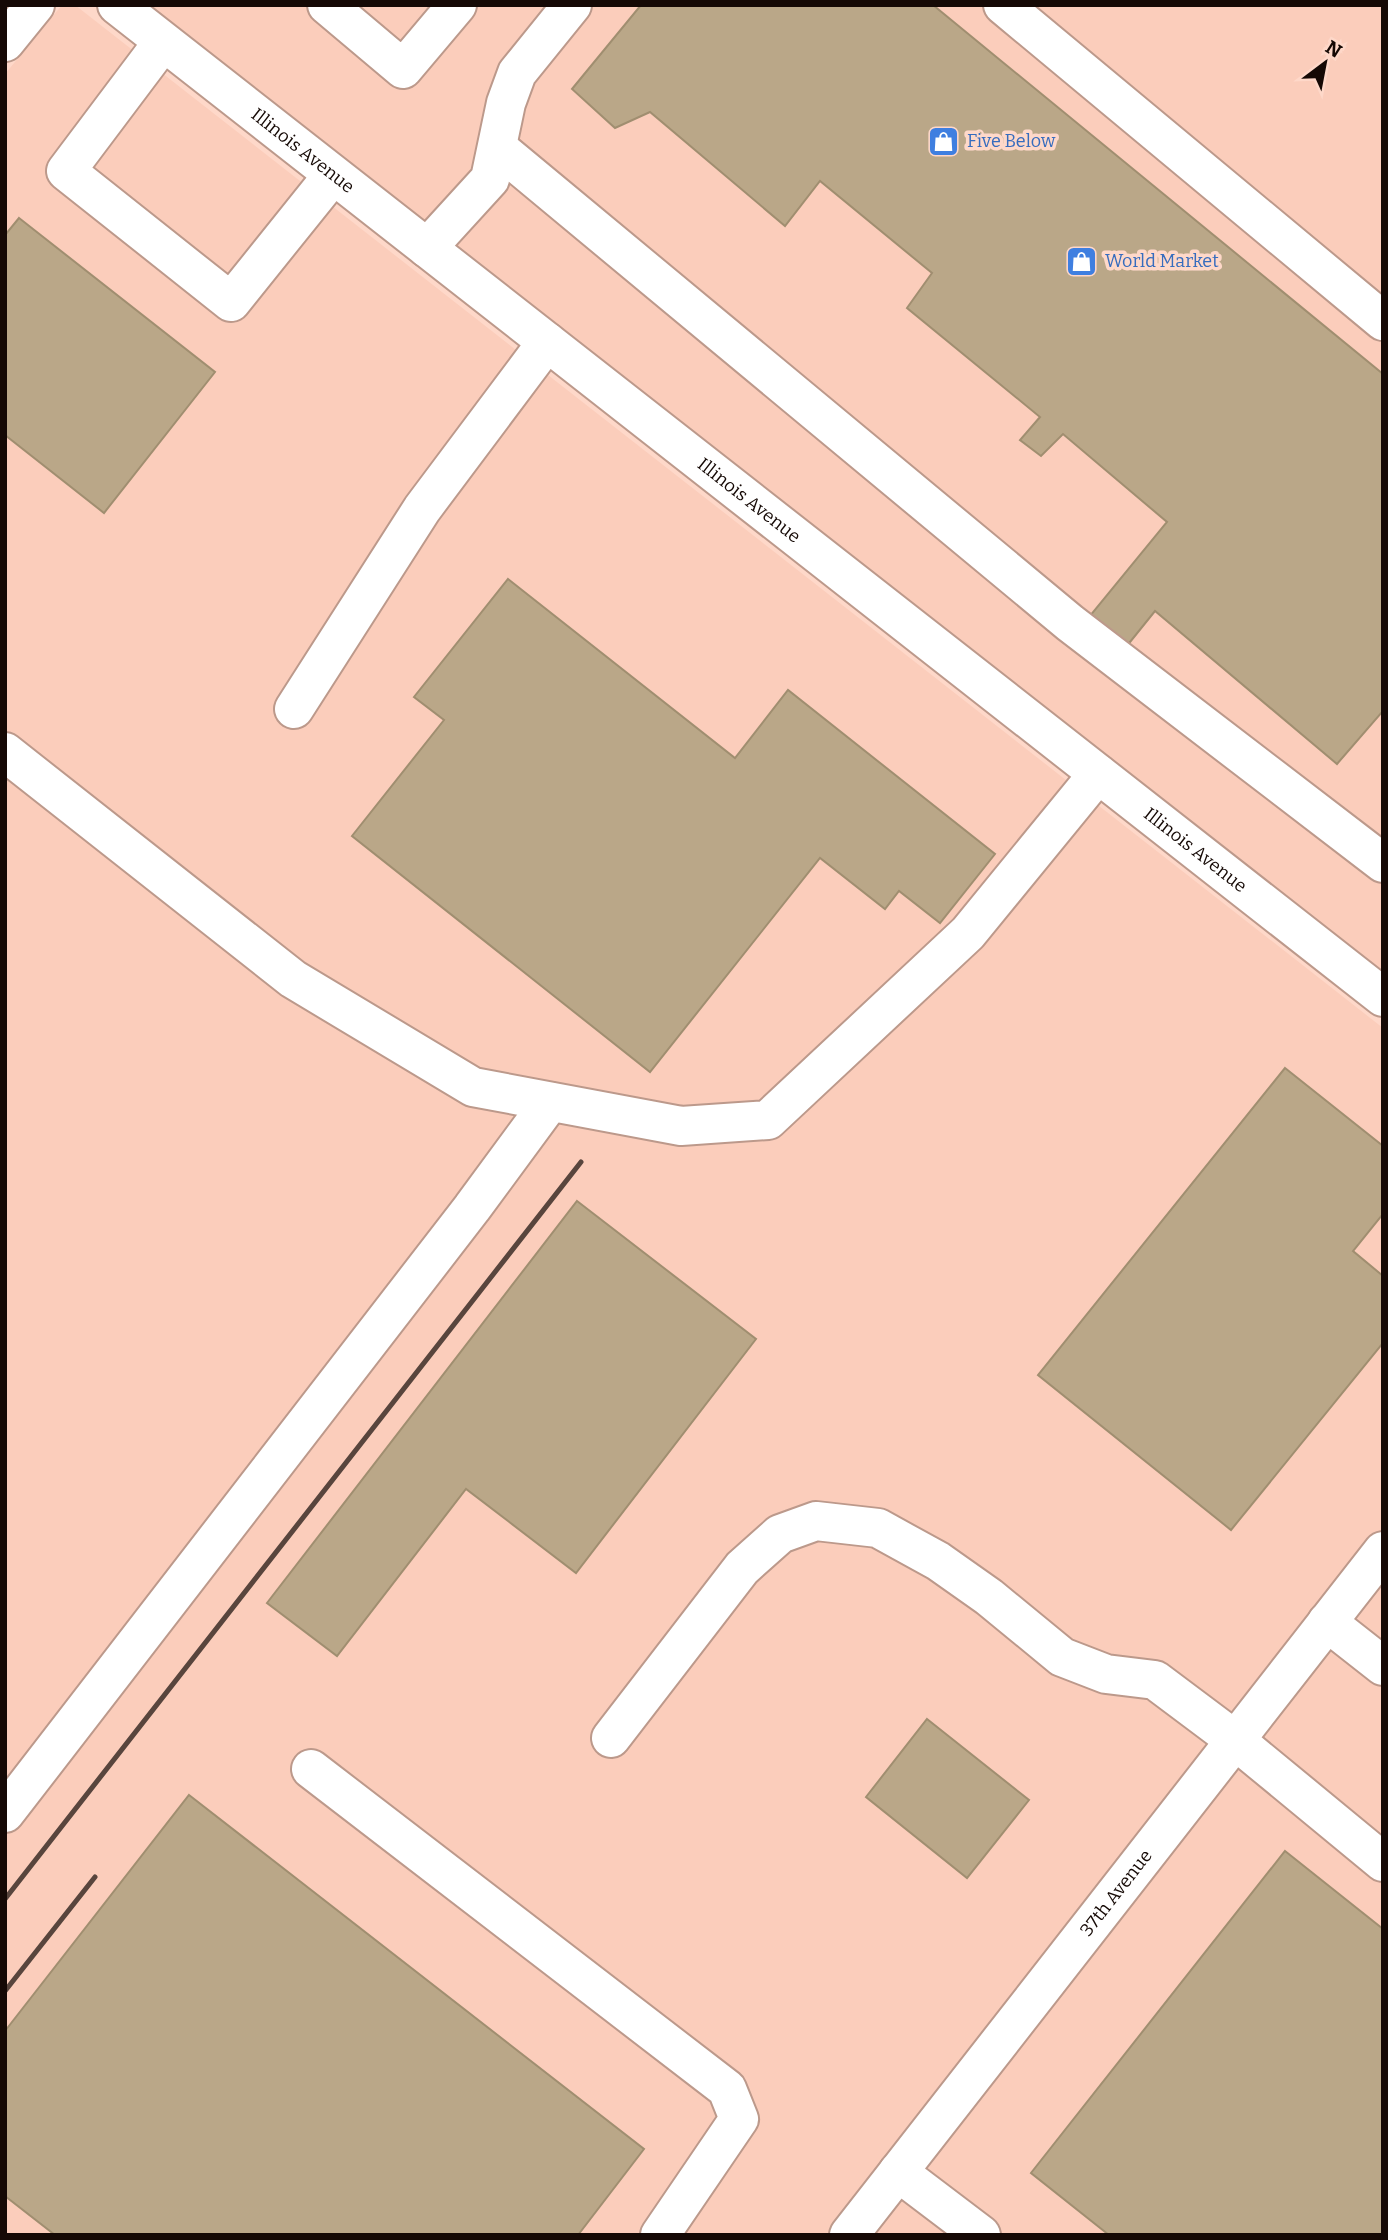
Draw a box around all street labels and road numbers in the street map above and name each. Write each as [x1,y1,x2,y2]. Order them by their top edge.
street label: Illinois Avenue [247,103,359,198]
street label: Illinois Avenue [693,453,805,547]
street label: Illinois Avenue [1139,803,1251,897]
street label: 37th Avenue [1075,1845,1157,1941]

